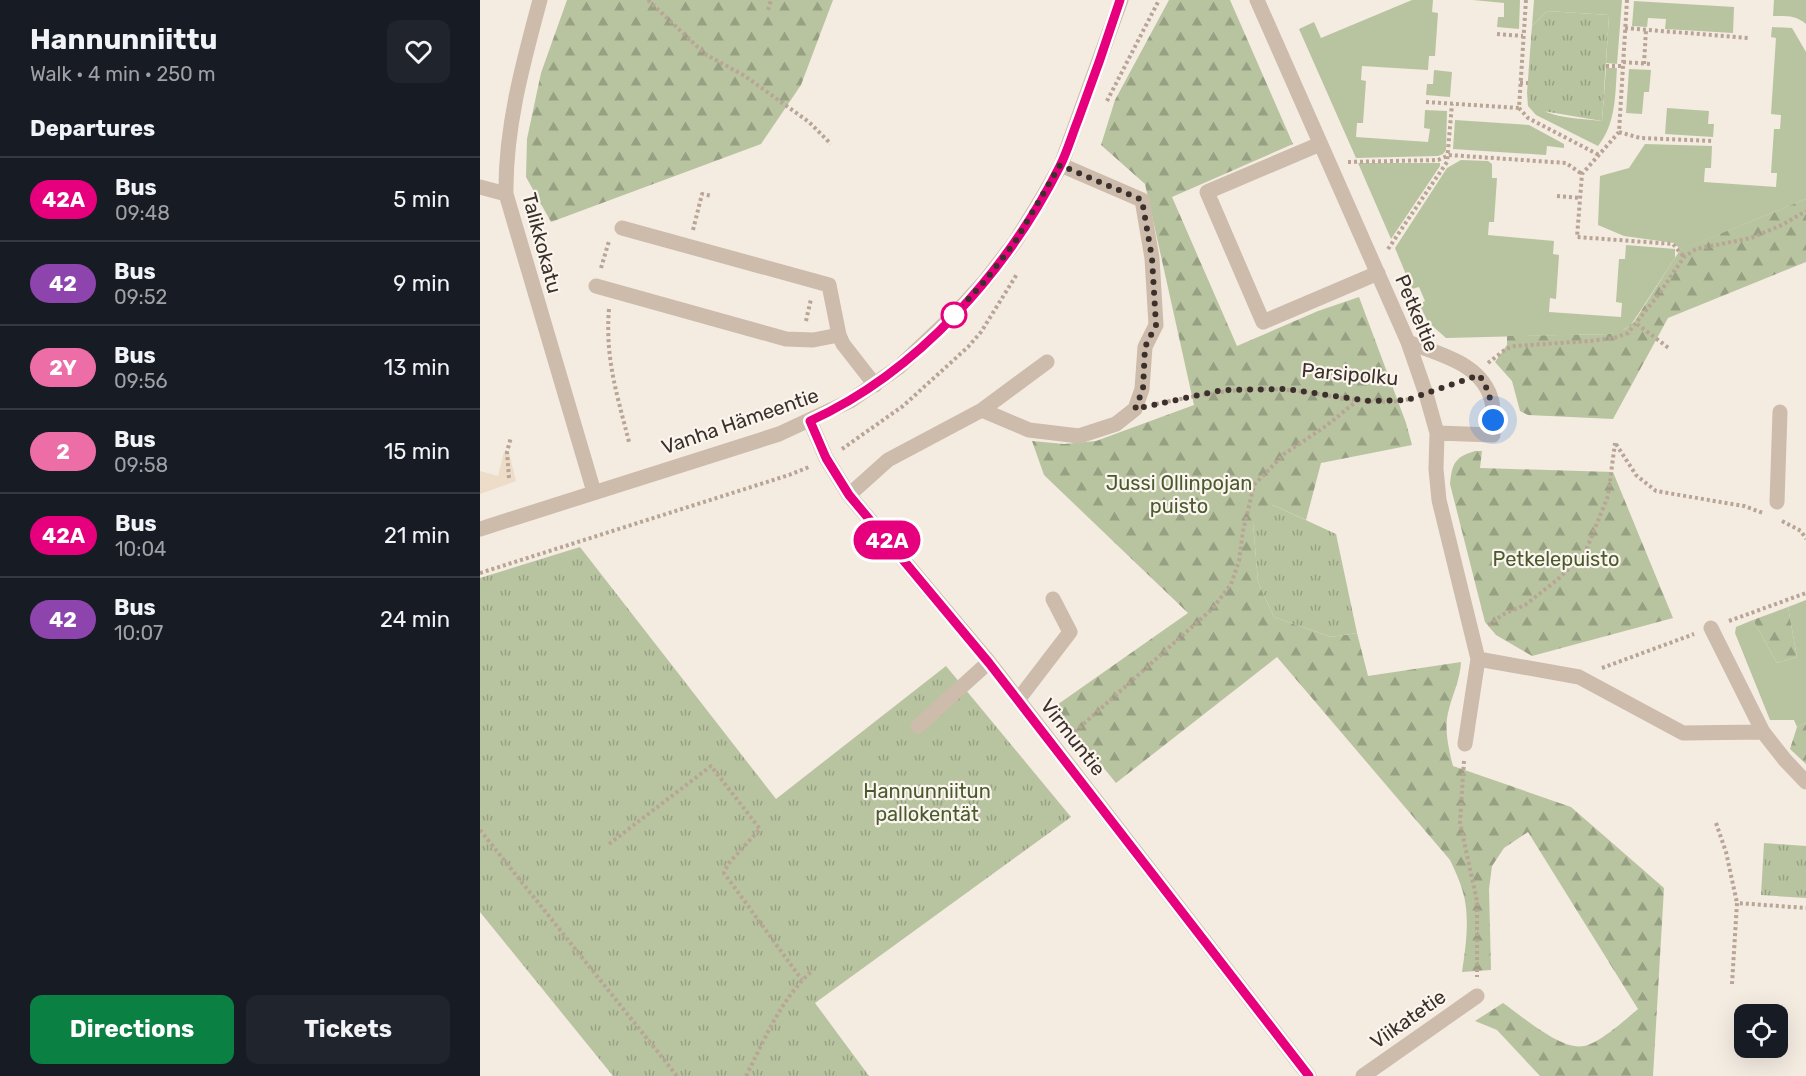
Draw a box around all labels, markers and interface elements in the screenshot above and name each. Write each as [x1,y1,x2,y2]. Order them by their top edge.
button: heart [387,20,450,83]
text: Hannunniittu [30,23,217,56]
text: Walk · 4 min · 250 m [30,62,215,86]
text: Departures [30,115,155,142]
text: Bus [115,174,157,201]
text: 5 min [393,186,450,213]
text: 42A [42,187,85,212]
street label: Talikkokatu [517,190,567,296]
text: 09:48 [115,201,170,225]
text: Bus [114,258,156,285]
text: 9 min [393,270,450,297]
text: 42 [49,271,77,296]
street label: Petkeltie [1390,271,1444,355]
text: 09:52 [114,285,167,309]
unlabelled marker [941,302,967,328]
text: Bus [114,342,156,369]
text: 13 min [384,354,450,381]
text: 2Y [49,355,77,380]
street label: Parsipolku [1301,358,1399,390]
text: 09:56 [114,369,168,393]
street label: Vanha Hämeentie [658,383,822,459]
your location [1478,405,1508,435]
text: Bus [114,426,156,453]
text: 15 min [384,438,450,465]
text: 2 [56,439,70,464]
text: 09:58 [114,453,168,477]
park label: Jussi Ollinpojan puisto [1106,471,1252,518]
text: Bus [115,510,157,537]
line badge: 42A [852,520,922,560]
text: 21 min [384,522,450,549]
text: 42A [42,523,85,548]
text: 42A [865,528,909,553]
text: 10:04 [115,537,167,561]
park label: Petkelepuisto [1492,547,1620,571]
text: Bus [114,594,156,621]
text: 24 min [380,606,450,633]
text: 42 [49,607,77,632]
text: 10:07 [114,621,163,645]
street label: Virmuntie [1035,694,1111,780]
park label: Hannunniitun pallokentät [863,779,991,826]
street label: Viikatetie [1366,984,1450,1054]
button: Directions [30,995,234,1064]
button: Tickets [246,995,450,1064]
map controls [1734,1004,1788,1058]
button: locate [1734,1004,1788,1058]

